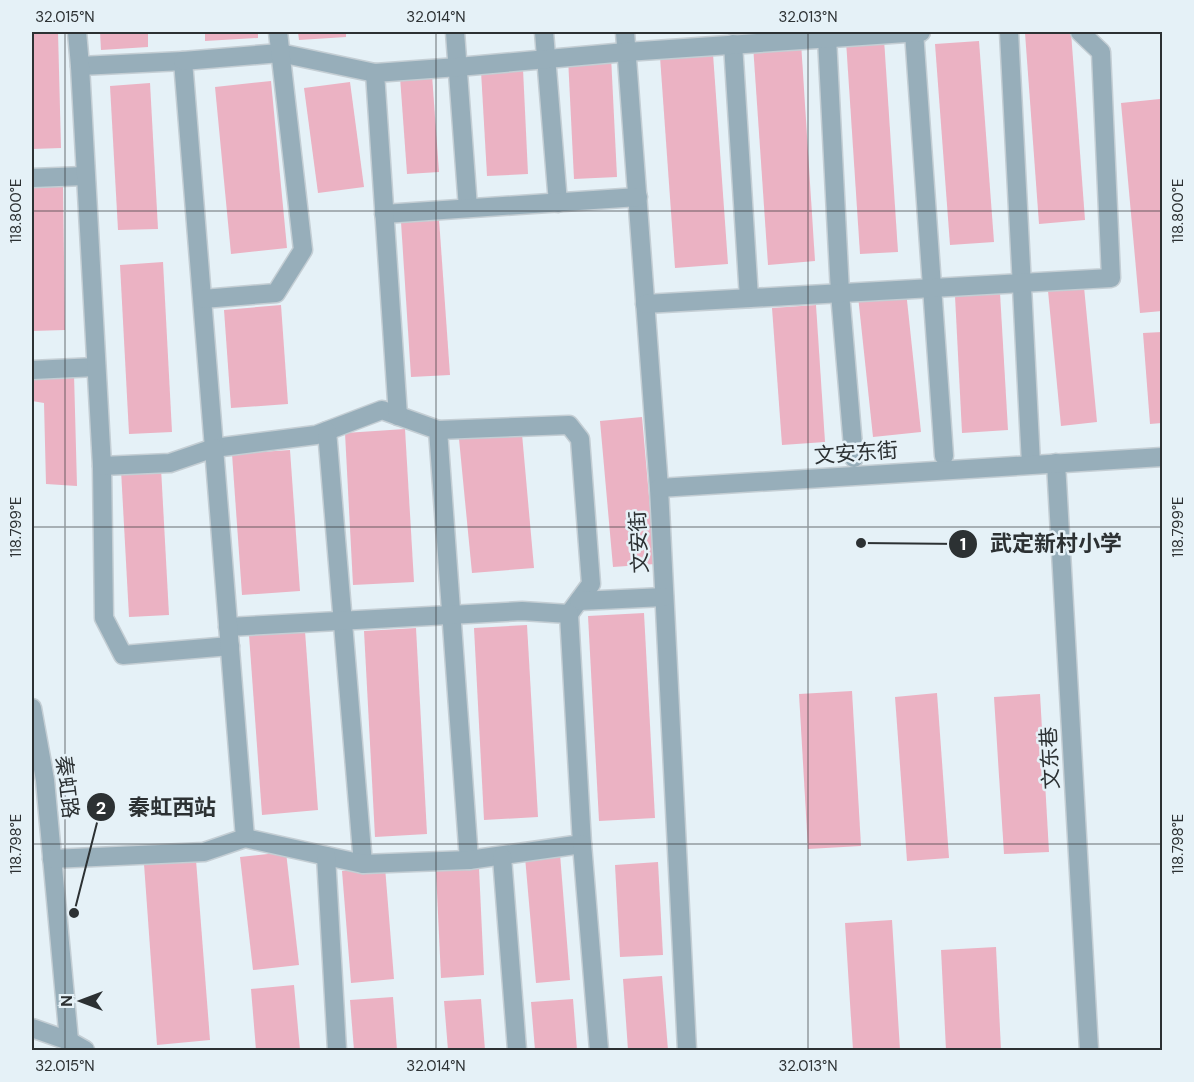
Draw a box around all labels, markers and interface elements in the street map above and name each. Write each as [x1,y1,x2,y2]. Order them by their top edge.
text: 32.015°N [35,7,95,27]
text: 32.014°N [406,7,466,27]
text: 32.013°N [778,7,838,27]
text: 118.800°E [6,179,26,243]
text: 118.800°E [1168,179,1188,243]
street label: 文安东街 [813,436,899,470]
text: 118.799°E [6,496,26,558]
text: 118.799°E [1168,496,1188,558]
street label: 文安街 [623,510,655,574]
callout: 武定新村小学 [948,524,1134,564]
text: 武定新村小学 [990,529,1122,558]
text: 1 [960,532,966,556]
street label: 文东巷 [1034,726,1066,790]
street label: 秦虹路 [49,754,85,820]
callout: 秦虹西站 [86,787,228,827]
text: 秦虹西站 [128,793,216,822]
text: 2 [96,796,106,820]
text: 118.798°E [6,814,26,874]
text: 118.798°E [1168,814,1188,874]
north arrow [51,971,111,1031]
text: N [56,995,77,1007]
text: 32.015°N [35,1056,95,1076]
text: 32.014°N [406,1056,466,1076]
text: 32.013°N [778,1056,838,1076]

